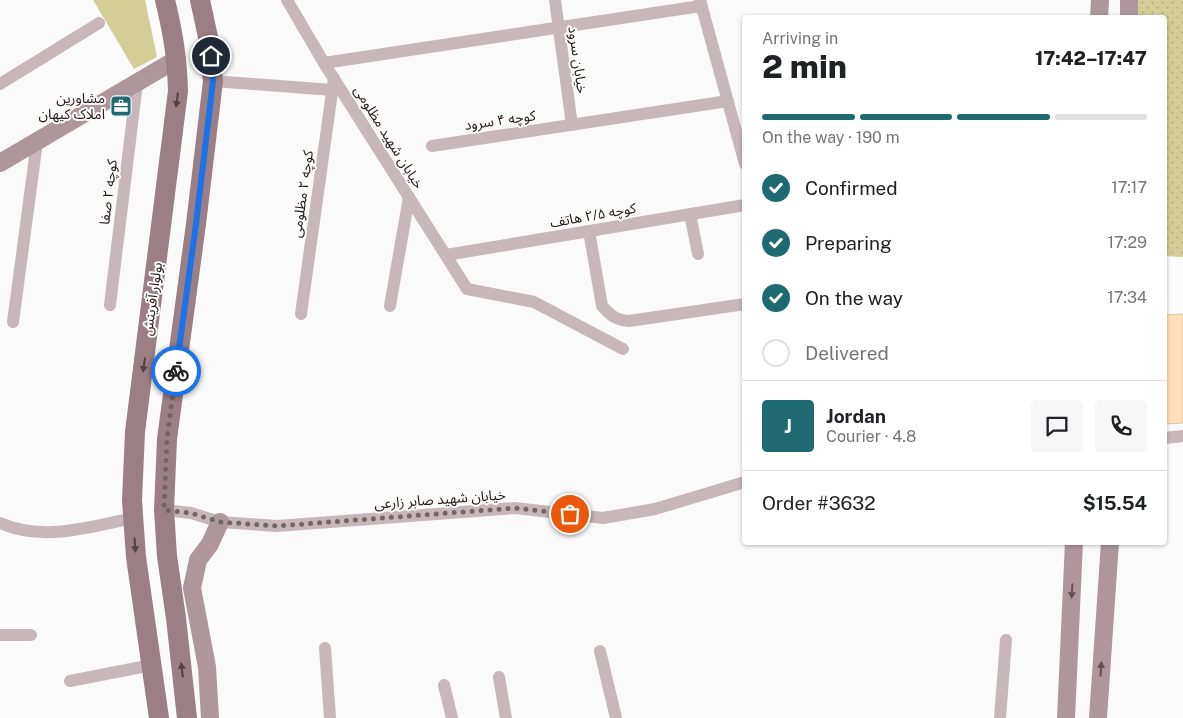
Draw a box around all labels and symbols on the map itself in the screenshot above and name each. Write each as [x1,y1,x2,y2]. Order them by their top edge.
street label: خیابان سرود [564,25,591,95]
pin [190,35,232,77]
street label: خیابان شهید مظلومی [350,83,427,192]
place label: مشاورین املاک کیهان [39,90,105,123]
one-way arrow [173,92,181,108]
office icon: مشاورین املاک کیهان [109,94,133,118]
street label: کوچه ۴ سرود [463,107,537,135]
street label: کوچه ۲ مظلومی [288,149,318,239]
street label: کوچه ۲ صفا [96,158,122,226]
street label: کوچه ۲/۵ هاتف [549,200,638,232]
street label: بولوار آفرینش [139,261,166,337]
courier [151,346,201,396]
one-way arrow [139,358,147,374]
street label: خیابان شهید صابر زارعی [374,486,507,513]
pin [549,493,591,535]
one-way arrow [132,537,140,553]
one-way arrow [1068,583,1076,599]
one-way arrow [178,661,186,677]
one-way arrow [1098,661,1106,677]

